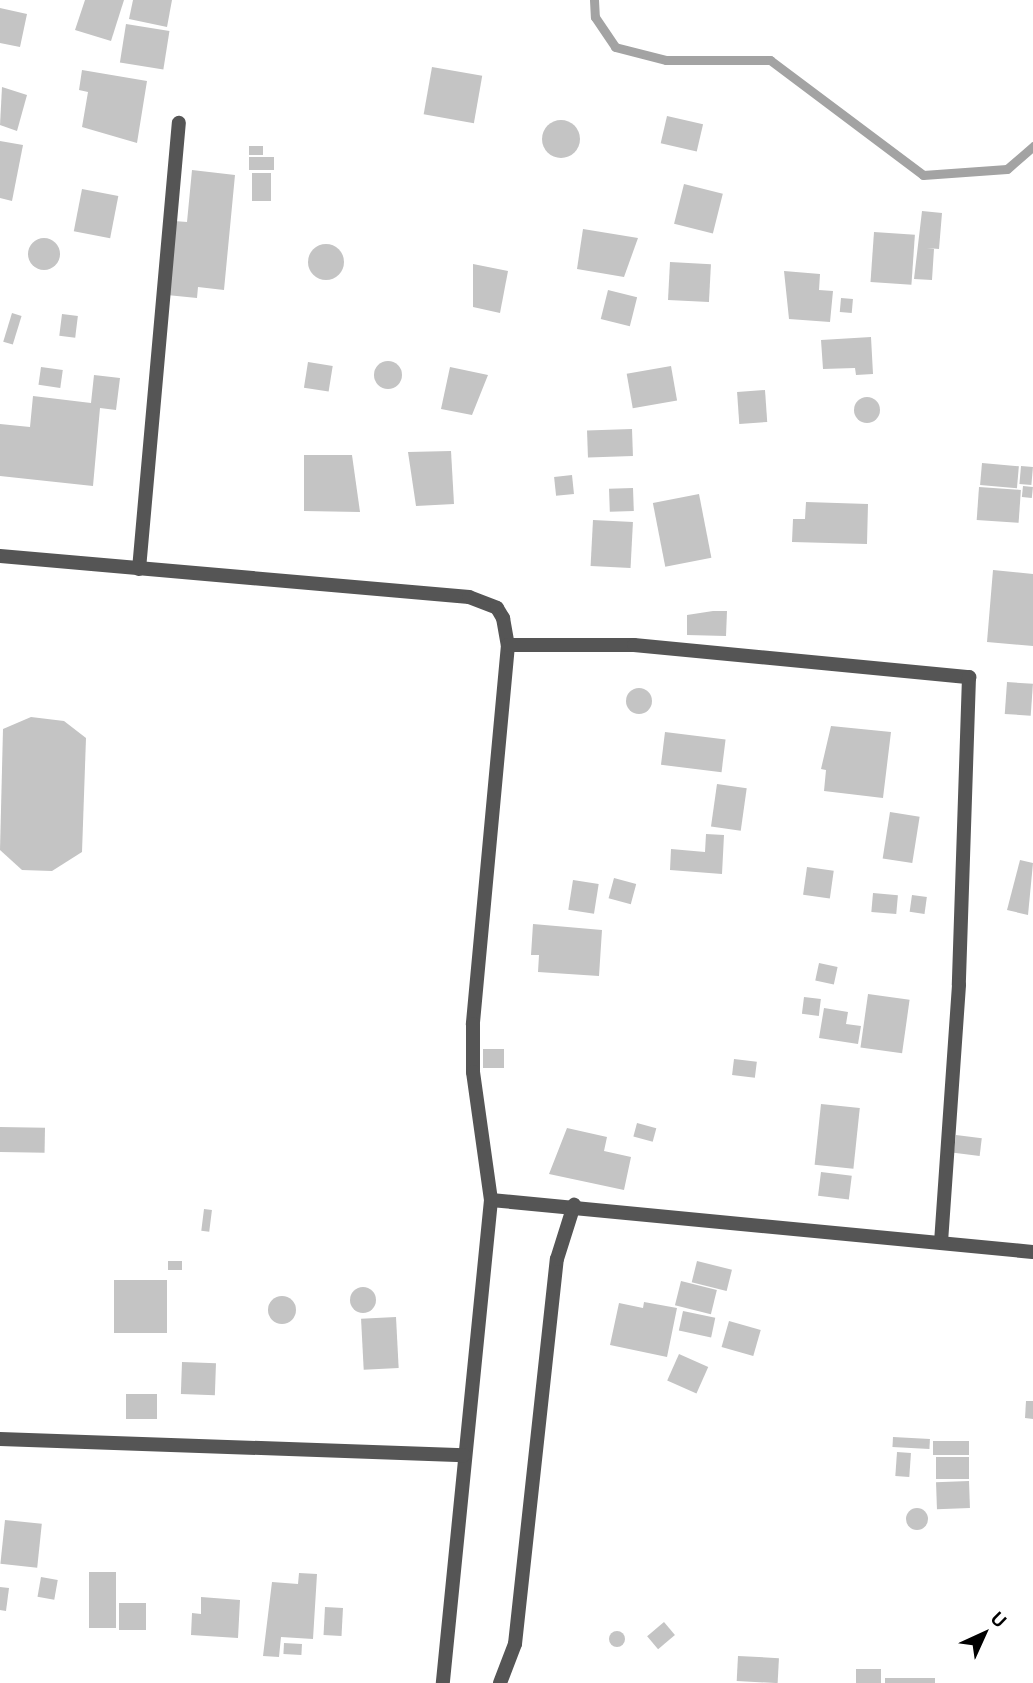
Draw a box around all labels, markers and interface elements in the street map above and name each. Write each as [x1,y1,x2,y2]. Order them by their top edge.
north arrow [949,1599,1019,1669]
text: U [986,1607,1011,1632]

